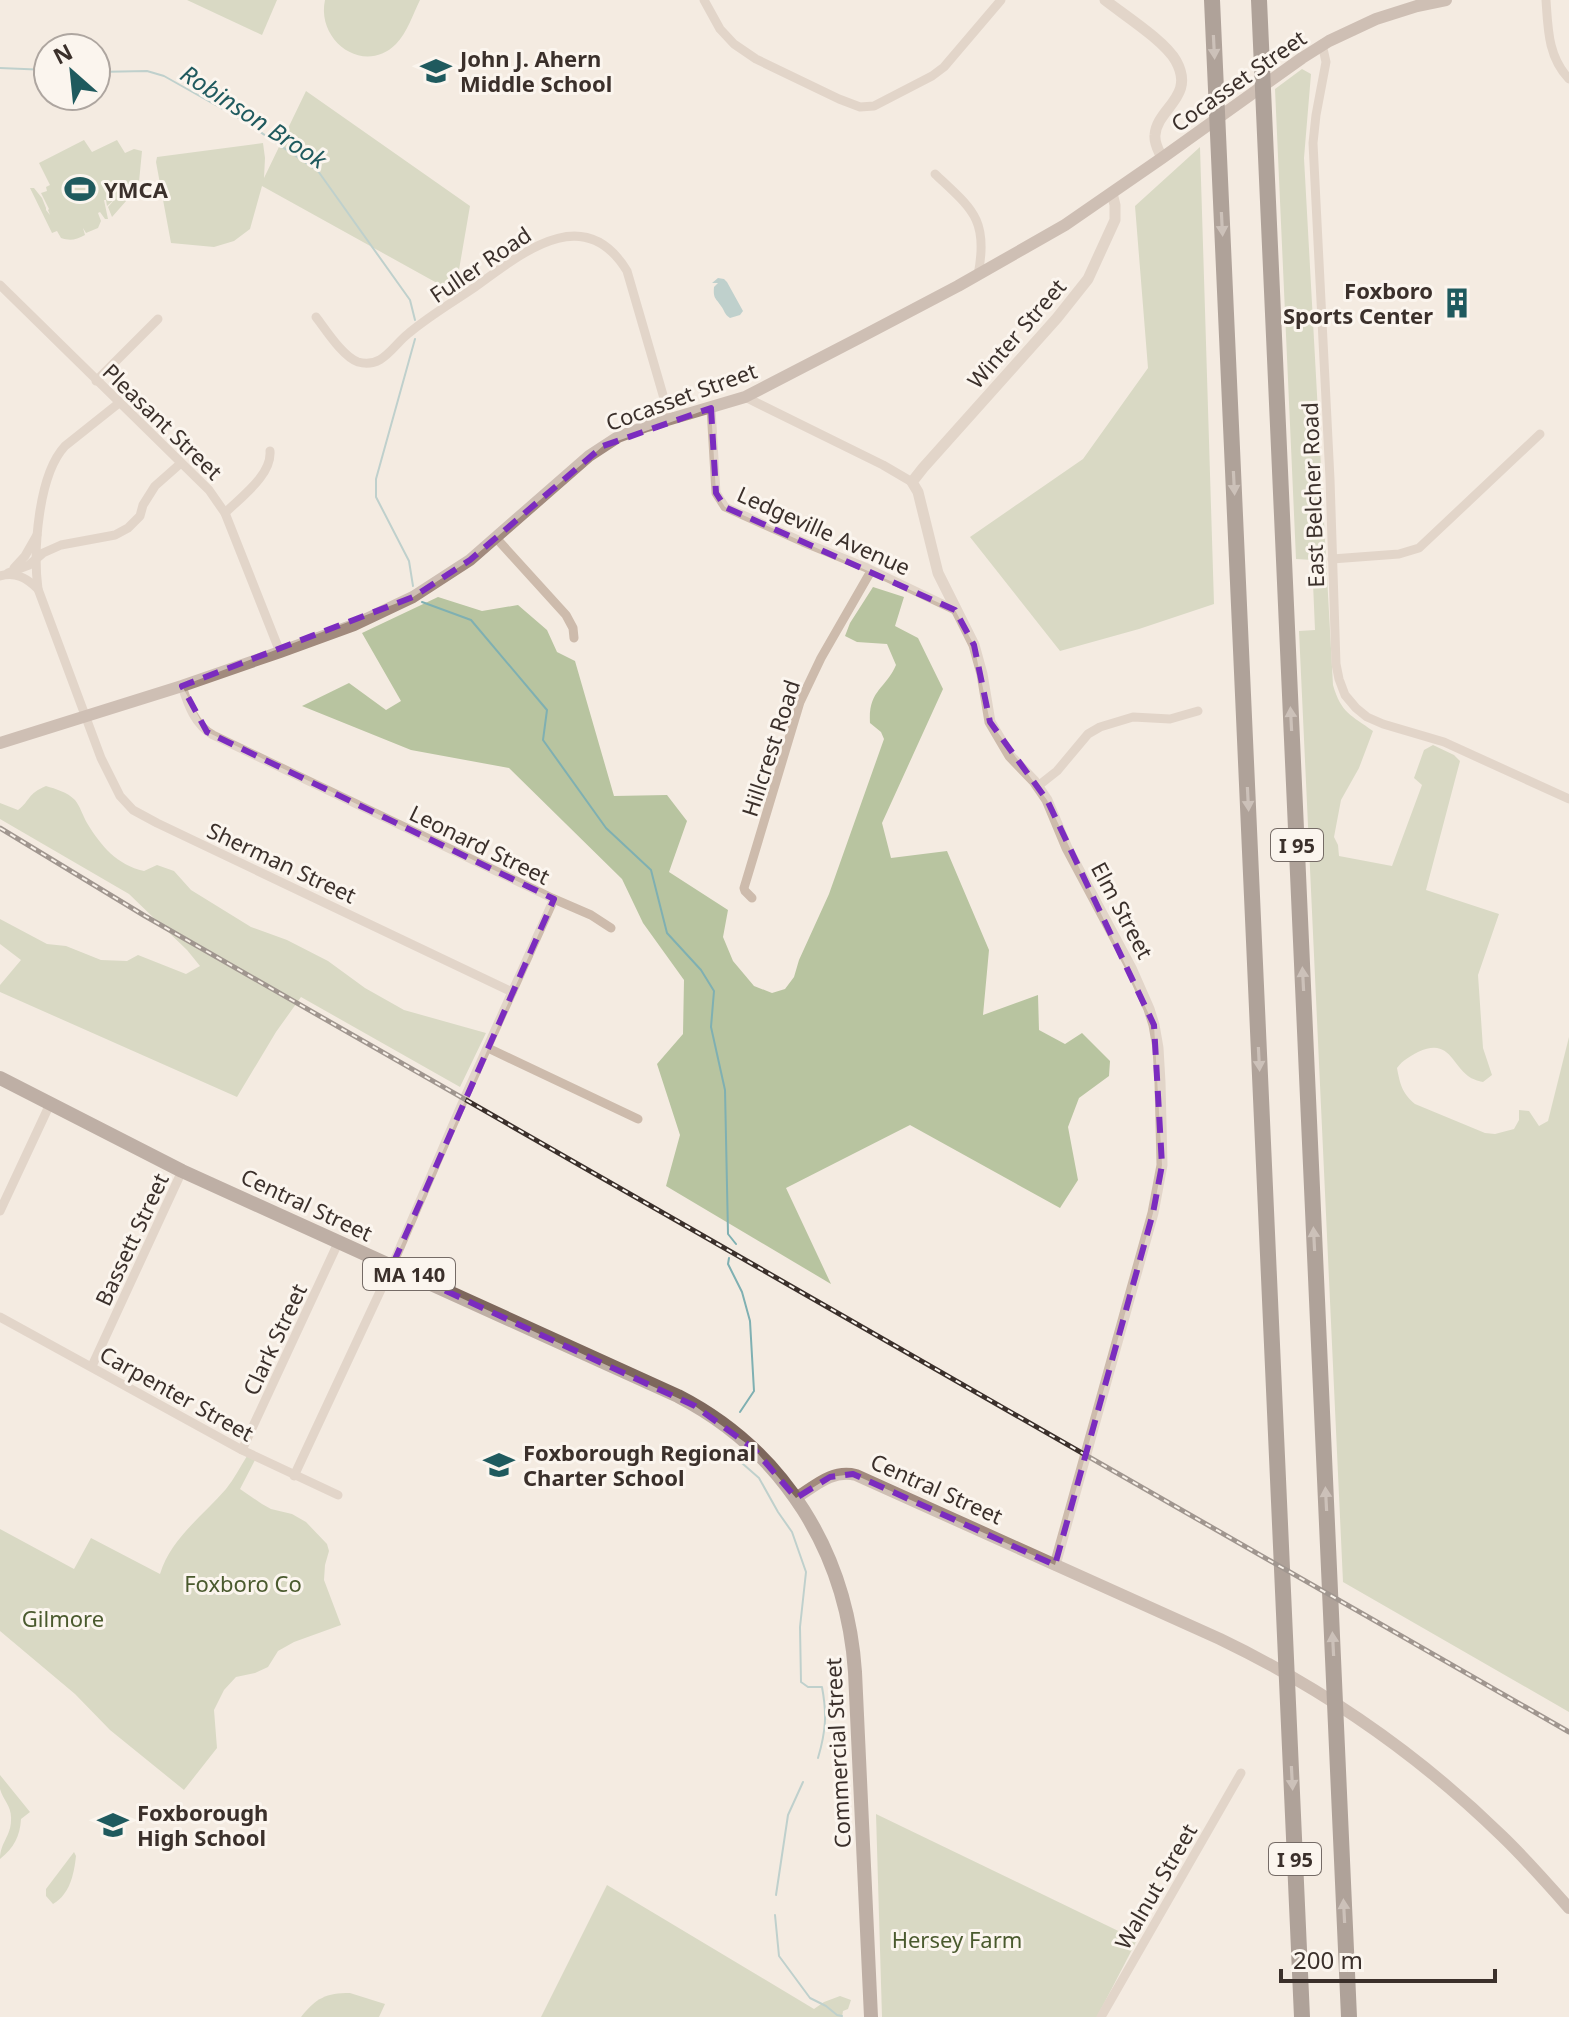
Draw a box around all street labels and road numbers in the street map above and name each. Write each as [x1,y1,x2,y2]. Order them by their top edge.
street label: Cocasset Street [1164,22,1312,138]
street label: Fuller Road [423,219,537,309]
street label: Winter Street [960,272,1072,394]
street label: Cocasset Street [601,355,761,437]
street label: Pleasant Street [97,356,229,486]
street label: East Belcher Road [1294,402,1330,588]
street label: Ledgeville Avenue [733,478,915,582]
street label: Hillcrest Road [734,676,806,820]
street label: Leonard Street [405,797,555,891]
street label: Sherman Street [203,814,361,910]
road number: I 95 [1271,829,1323,861]
street label: Elm Street [1085,856,1161,964]
street label: Central Street [236,1160,378,1248]
street label: Bassett Street [87,1168,175,1310]
road number: MA 140 [363,1258,455,1290]
street label: Clark Street [235,1278,313,1400]
street label: Carpenter Street [95,1338,259,1448]
street label: Central Street [866,1445,1008,1531]
street label: Commercial Street [817,1657,857,1849]
street label: Walnut Street [1107,1818,1203,1954]
road number: I 95 [1269,1843,1321,1875]

